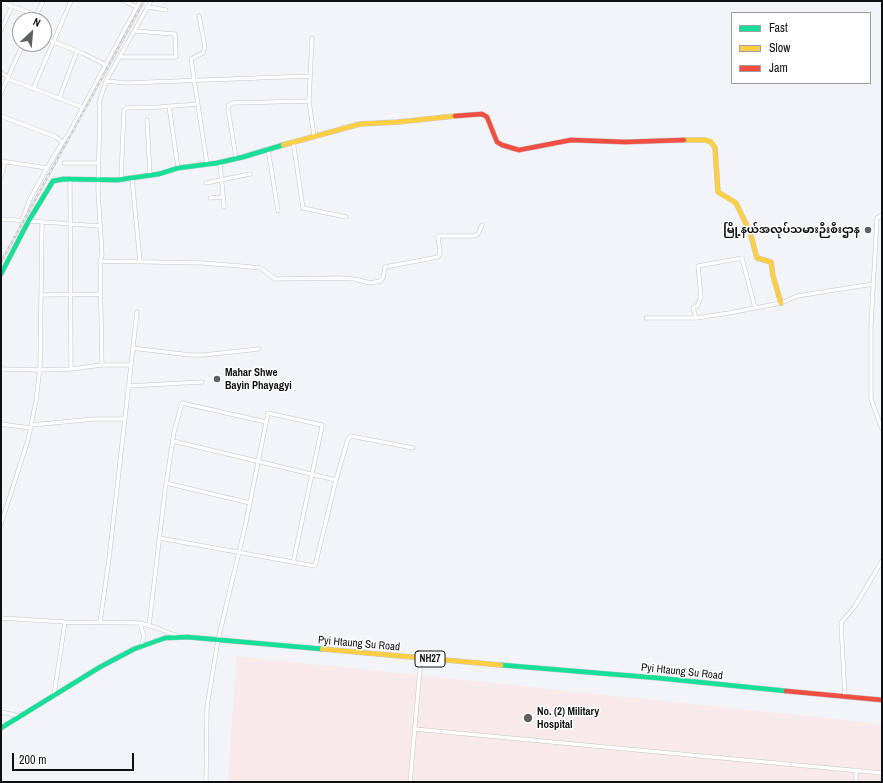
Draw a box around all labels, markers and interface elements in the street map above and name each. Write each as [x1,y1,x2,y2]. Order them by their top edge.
north arrow [12,12,52,52]
legend [731,12,871,84]
text: N [31,14,43,30]
text: Fast [769,20,788,36]
text: Slow [769,40,790,56]
text: Jam [769,60,788,76]
place label: မြို့နယ်အလုပ်သမားဉီးစီးဌာန [723,223,860,237]
marker: မြို့နယ်အလုပ်သမားဉီးစီးဌာန [863,225,873,235]
place label: Mahar Shwe Bayin Phayagyi [225,366,292,392]
marker: Mahar Shwe Bayin Phayagyi [212,374,222,384]
street label: Pyi Htaung Su Road [317,634,401,654]
road number: NH27 [415,651,445,667]
street label: Pyi Htaung Su Road [640,661,724,683]
place label: No. (2) Military Hospital [537,705,599,731]
marker: No. (2) Military Hospital [522,712,534,724]
scale bar [14,745,136,771]
text: 200 m [19,752,46,768]

